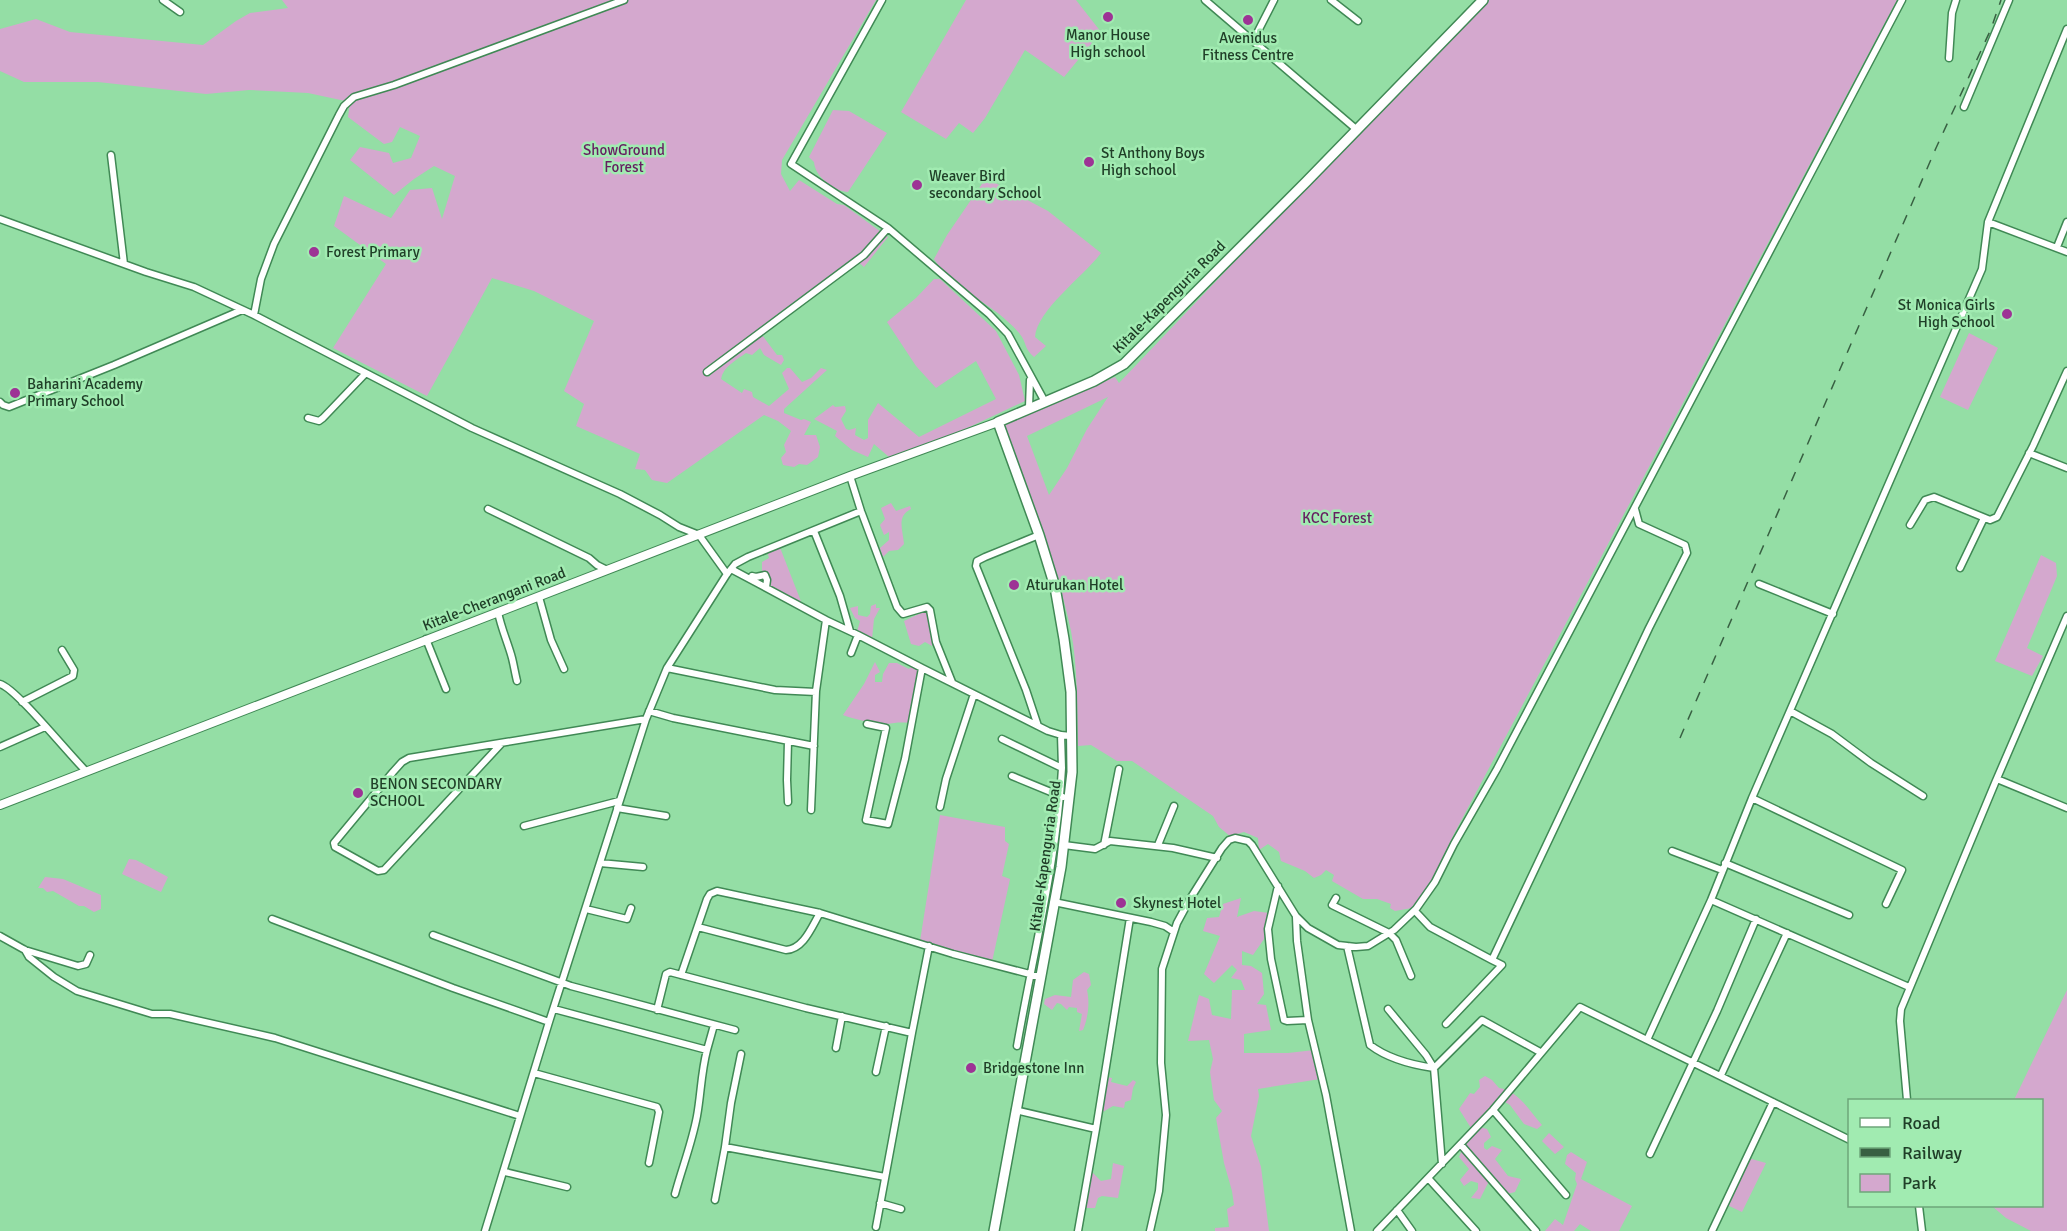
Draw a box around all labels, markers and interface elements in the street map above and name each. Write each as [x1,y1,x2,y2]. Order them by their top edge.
marker: Manor House High school [1101,10,1115,24]
marker: Avenidus Fitness Centre [1241,13,1255,27]
place label: Manor House High school [1066,26,1150,61]
place label: Avenidus Fitness Centre [1202,29,1294,64]
park label: ShowGround Forest [583,141,665,176]
place label: St Anthony Boys High school [1101,144,1205,179]
marker: St Anthony Boys High school [1082,155,1096,169]
place label: Weaver Bird secondary School [929,167,1041,202]
marker: Weaver Bird secondary School [910,178,924,192]
street label: Kitale-Kapenguria Road [1109,237,1229,357]
place label: Forest Primary [326,243,420,261]
marker: Forest Primary [307,245,321,259]
place label: St Monica Girls High School [1898,296,1995,331]
marker: St Monica Girls High School [2000,307,2014,321]
place label: Baharini Academy Primary School [27,375,143,410]
marker: Baharini Academy Primary School [8,386,22,400]
park label: KCC Forest [1302,509,1372,527]
street label: Kitale-Cherangani Road [420,563,568,635]
place label: Aturukan Hotel [1026,576,1124,594]
marker: Aturukan Hotel [1007,578,1021,592]
place label: BENON SECONDARY SCHOOL [370,775,502,810]
street label: Kitale-Kapenguria Road [1026,779,1064,932]
marker: BENON SECONDARY SCHOOL [351,786,365,800]
place label: Skynest Hotel [1133,894,1221,912]
marker: Skynest Hotel [1114,896,1128,910]
place label: Bridgestone Inn [983,1059,1084,1077]
marker: Bridgestone Inn [964,1061,978,1075]
legend [1848,1099,2043,1207]
text: Road [1902,1112,1941,1134]
text: Railway [1902,1142,1963,1164]
text: Park [1902,1172,1937,1194]

